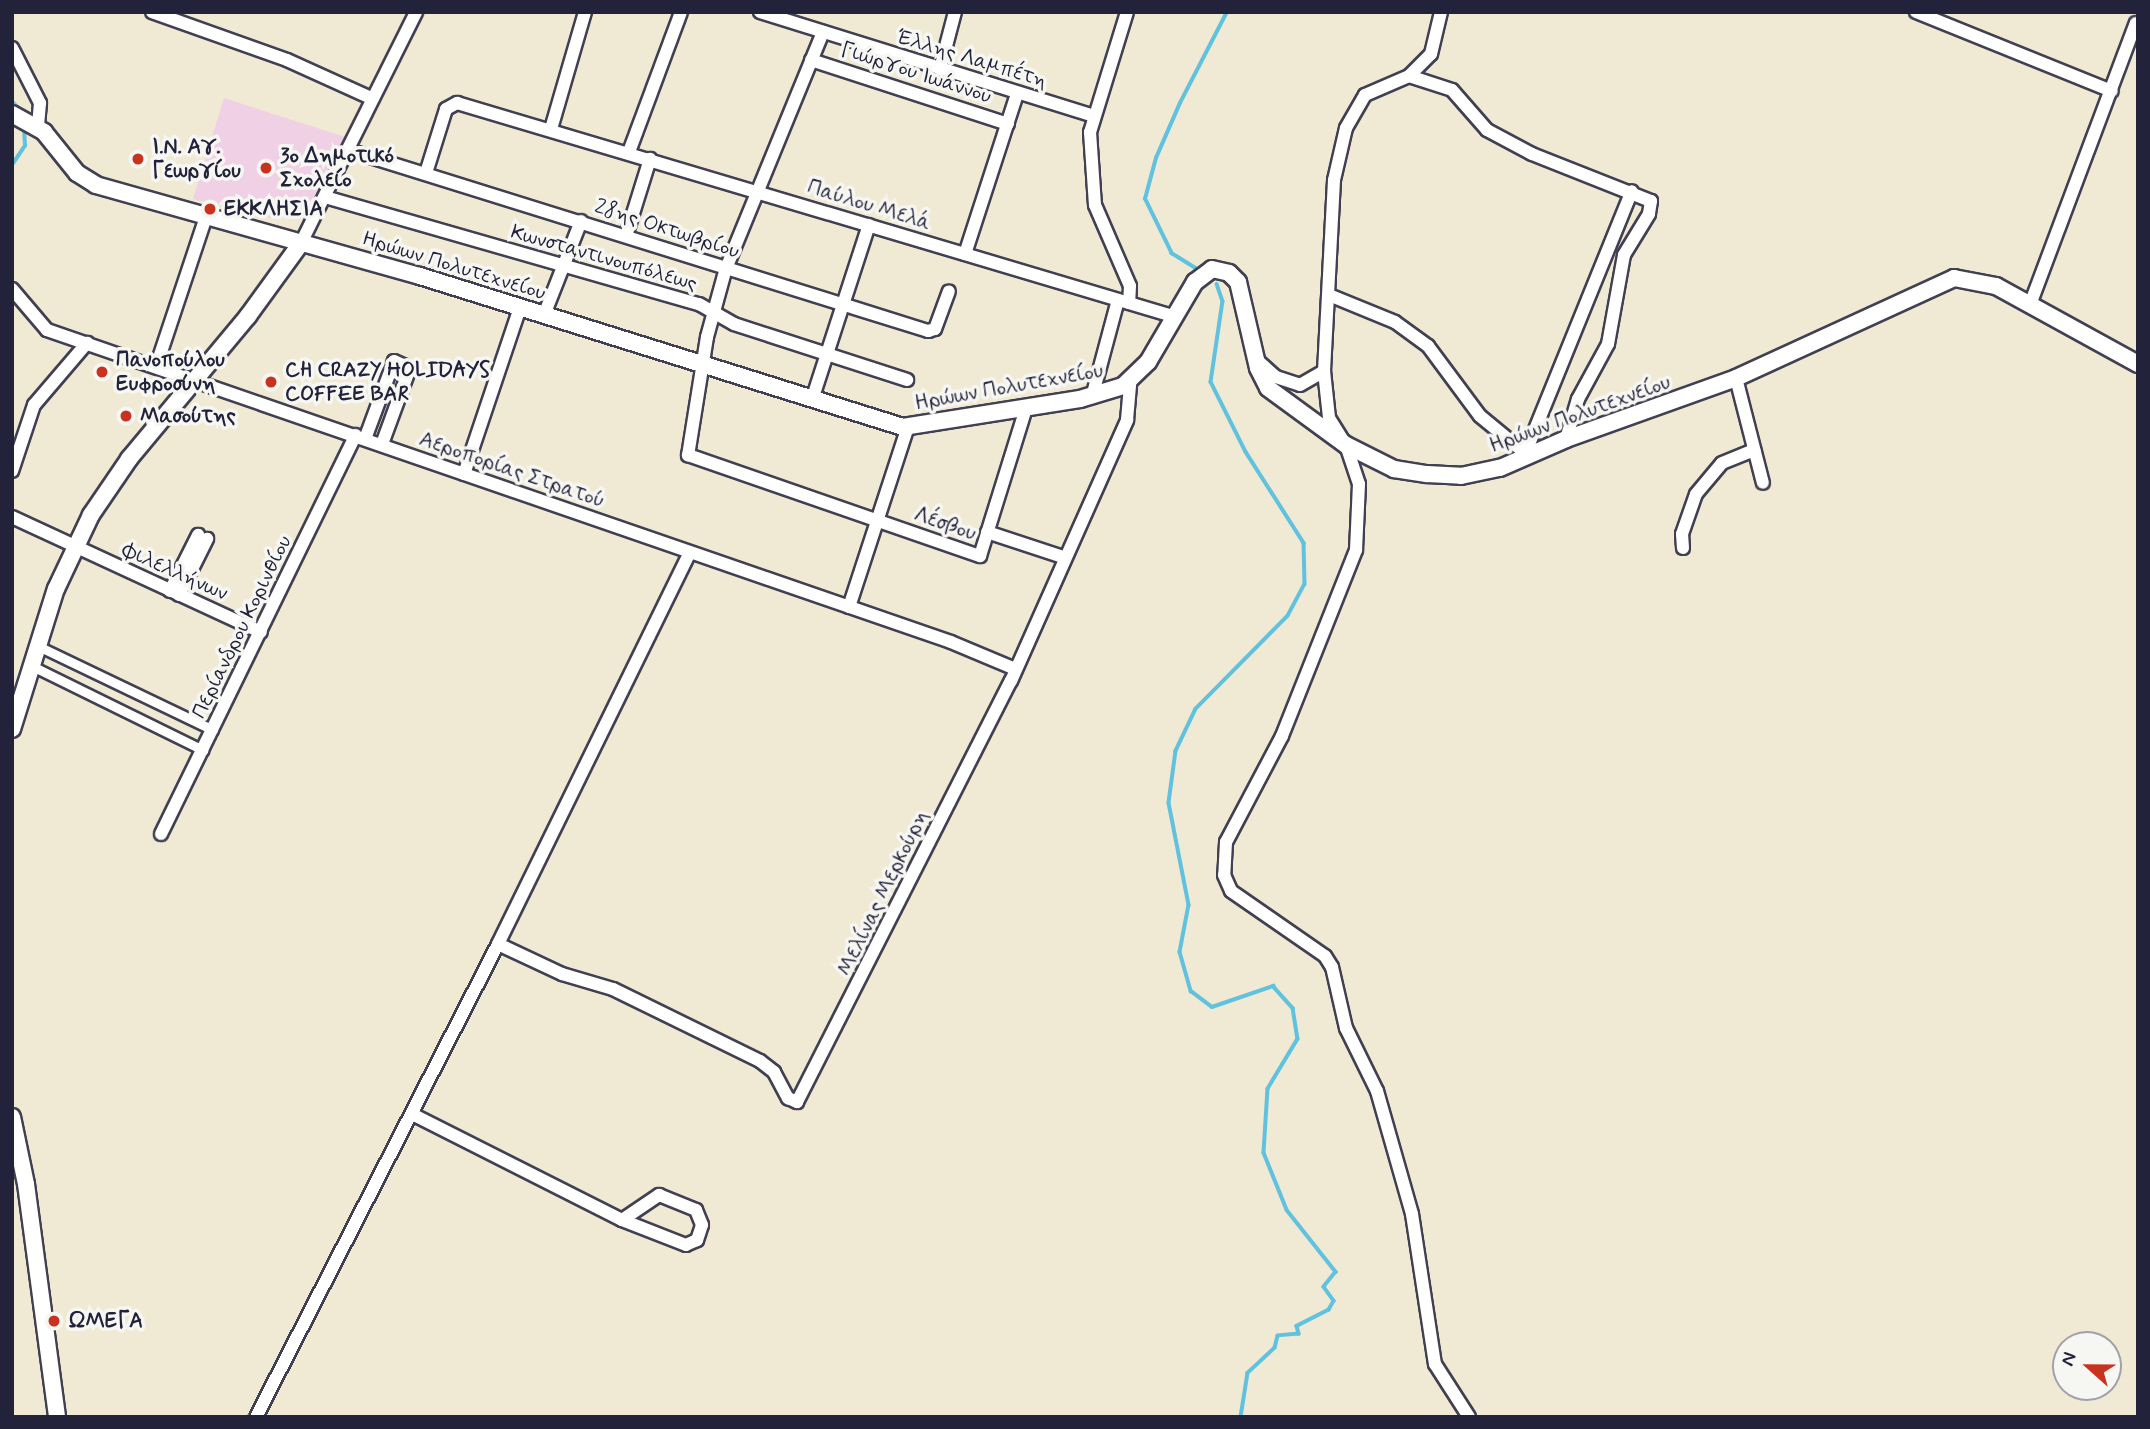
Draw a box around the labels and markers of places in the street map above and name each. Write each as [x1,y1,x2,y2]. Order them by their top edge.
place label: Ι.Ν. Αγ. Γεωργίου [152,134,241,184]
place label: 3ο Δημοτικό Σχολείο [280,143,394,193]
marker: Ι.Ν. Αγ. Γεωργίου [130,151,146,167]
marker: 3ο Δημοτικό Σχολείο [258,160,274,176]
place label: ΕΚΚΛΗΣΙΑ [224,196,323,222]
marker: ΕΚΚΛΗΣΙΑ [202,201,218,217]
place label: Πανοπούλου Ευφροσύνη [116,347,225,397]
place label: CH CRAZY HOLIDAYS COFFEE BAR [285,357,495,407]
marker: Πανοπούλου Ευφροσύνη [94,364,110,380]
marker: CH CRAZY HOLIDAYS COFFEE BAR [263,374,279,390]
place label: Μασούτης [140,403,236,429]
marker: Μασούτης [118,408,134,424]
place label: ΩΜΕΓΑ [68,1308,143,1334]
marker: ΩΜΕΓΑ [46,1313,62,1329]

